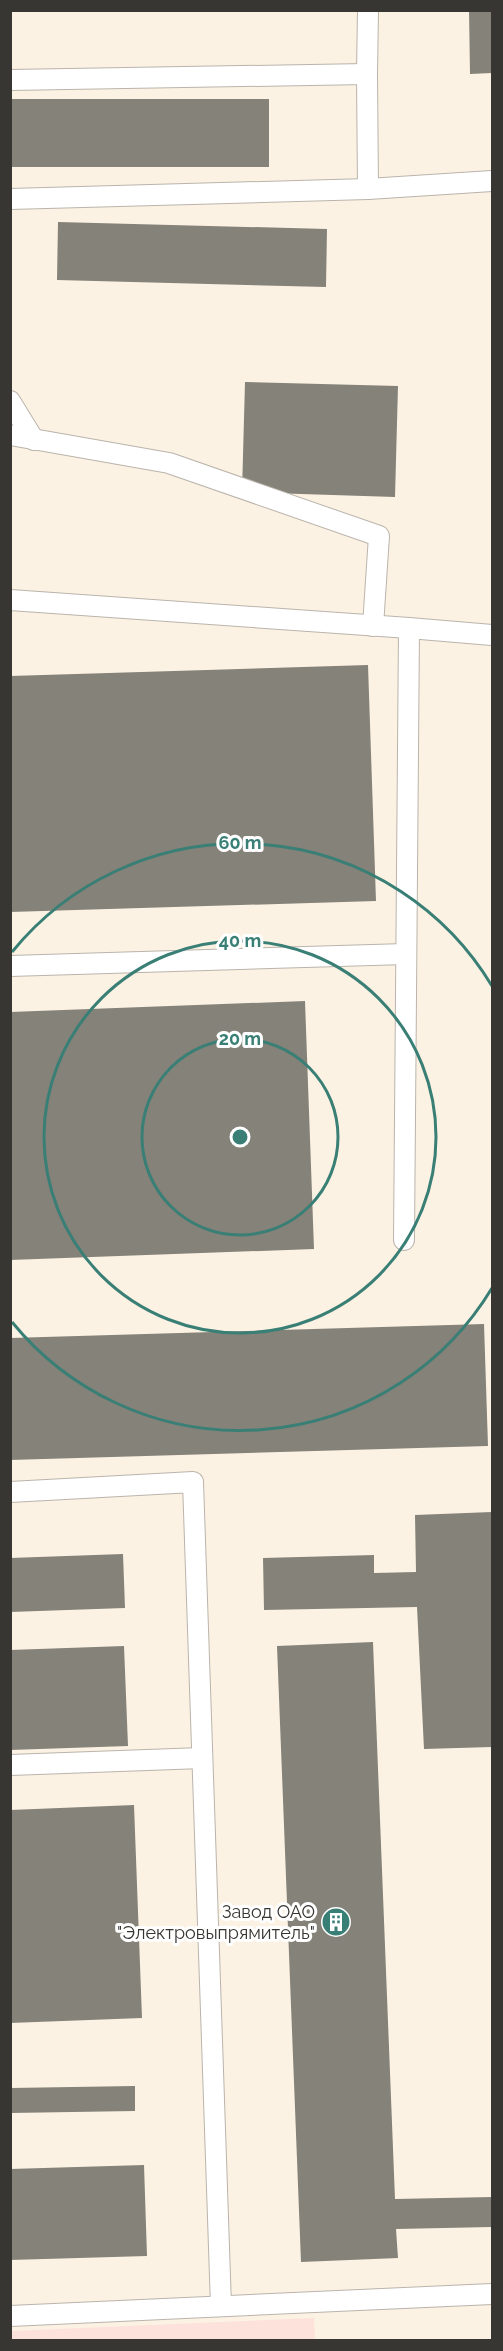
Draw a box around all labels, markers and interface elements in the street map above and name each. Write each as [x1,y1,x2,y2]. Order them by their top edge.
text: 60 m [218,832,262,853]
text: 40 m [219,930,261,951]
text: 20 m [219,1028,261,1049]
centre of rings [230,1127,250,1147]
place label: Завод ОАО "Электровыпрямитель" [117,1901,315,1943]
building icon: Завод ОАО "Электровыпрямитель" [320,1906,352,1938]

